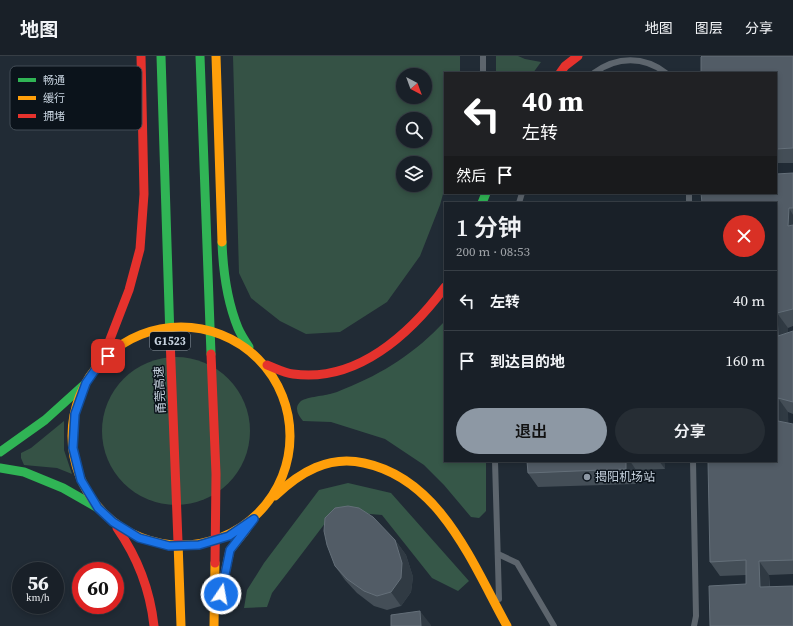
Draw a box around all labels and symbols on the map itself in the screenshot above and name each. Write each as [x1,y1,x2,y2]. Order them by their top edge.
legend [10,66,142,130]
north arrow [396,68,432,104]
text: 畅通 [43,73,65,88]
text: 缓行 [43,91,65,106]
text: 拥堵 [43,109,65,124]
road number: G1523 [150,332,190,350]
pin [91,339,125,373]
street label: 甬莞高速 [151,366,169,414]
place label: 揭阳机场站 [595,469,655,485]
marker: 揭阳机场站 [582,472,592,482]
speed limit sign: 60 [72,562,124,614]
position arrow [200,573,242,615]

